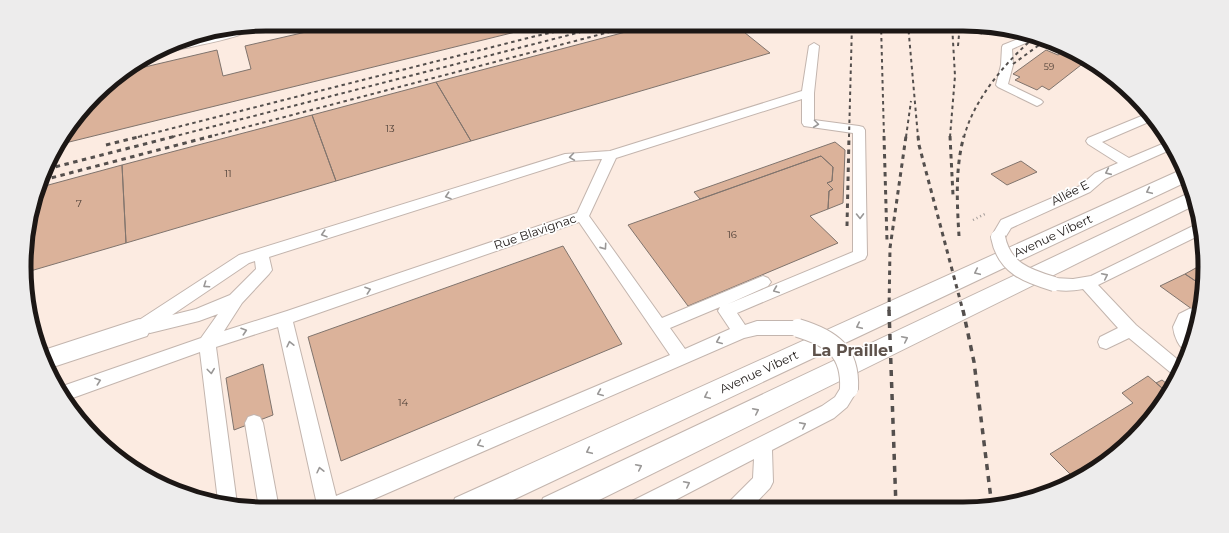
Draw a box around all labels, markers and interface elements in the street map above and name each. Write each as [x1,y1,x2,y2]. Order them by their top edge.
house number: 59 [1044,61,1055,72]
one-way arrow [813,119,819,128]
house number: 13 [385,122,395,135]
one-way arrow [569,152,575,161]
house number: 11 [224,167,232,180]
one-way arrow [1104,167,1112,175]
street label: Allée E [1048,177,1091,208]
one-way arrow [1145,186,1153,194]
one-way arrow [445,191,452,200]
house number: 7 [76,197,82,210]
street label: Rue Blavignac [492,210,578,253]
street label: Avenue Vibert [1011,211,1095,260]
one-way arrow [856,213,864,219]
house number: 16 [727,228,737,241]
one-way arrow [321,229,328,238]
one-way arrow [599,243,606,250]
one-way arrow [973,267,980,275]
one-way arrow [1101,273,1108,281]
one-way arrow [203,280,210,287]
one-way arrow [772,285,780,293]
one-way arrow [364,286,371,294]
one-way arrow [855,321,863,329]
one-way arrow [241,327,248,336]
one-way arrow [901,336,909,344]
one-way arrow [716,337,723,345]
one-way arrow [287,341,295,347]
district label: La Praille [812,341,888,360]
street label: Avenue Vibert [717,347,801,396]
one-way arrow [206,368,215,374]
one-way arrow [95,378,102,386]
one-way arrow [596,388,603,396]
one-way arrow [703,391,711,399]
house number: 14 [398,396,408,409]
one-way arrow [752,408,759,416]
one-way arrow [798,422,806,430]
one-way arrow [477,439,484,447]
one-way arrow [585,446,593,454]
one-way arrow [635,464,642,472]
one-way arrow [316,467,324,474]
one-way arrow [682,481,690,489]

